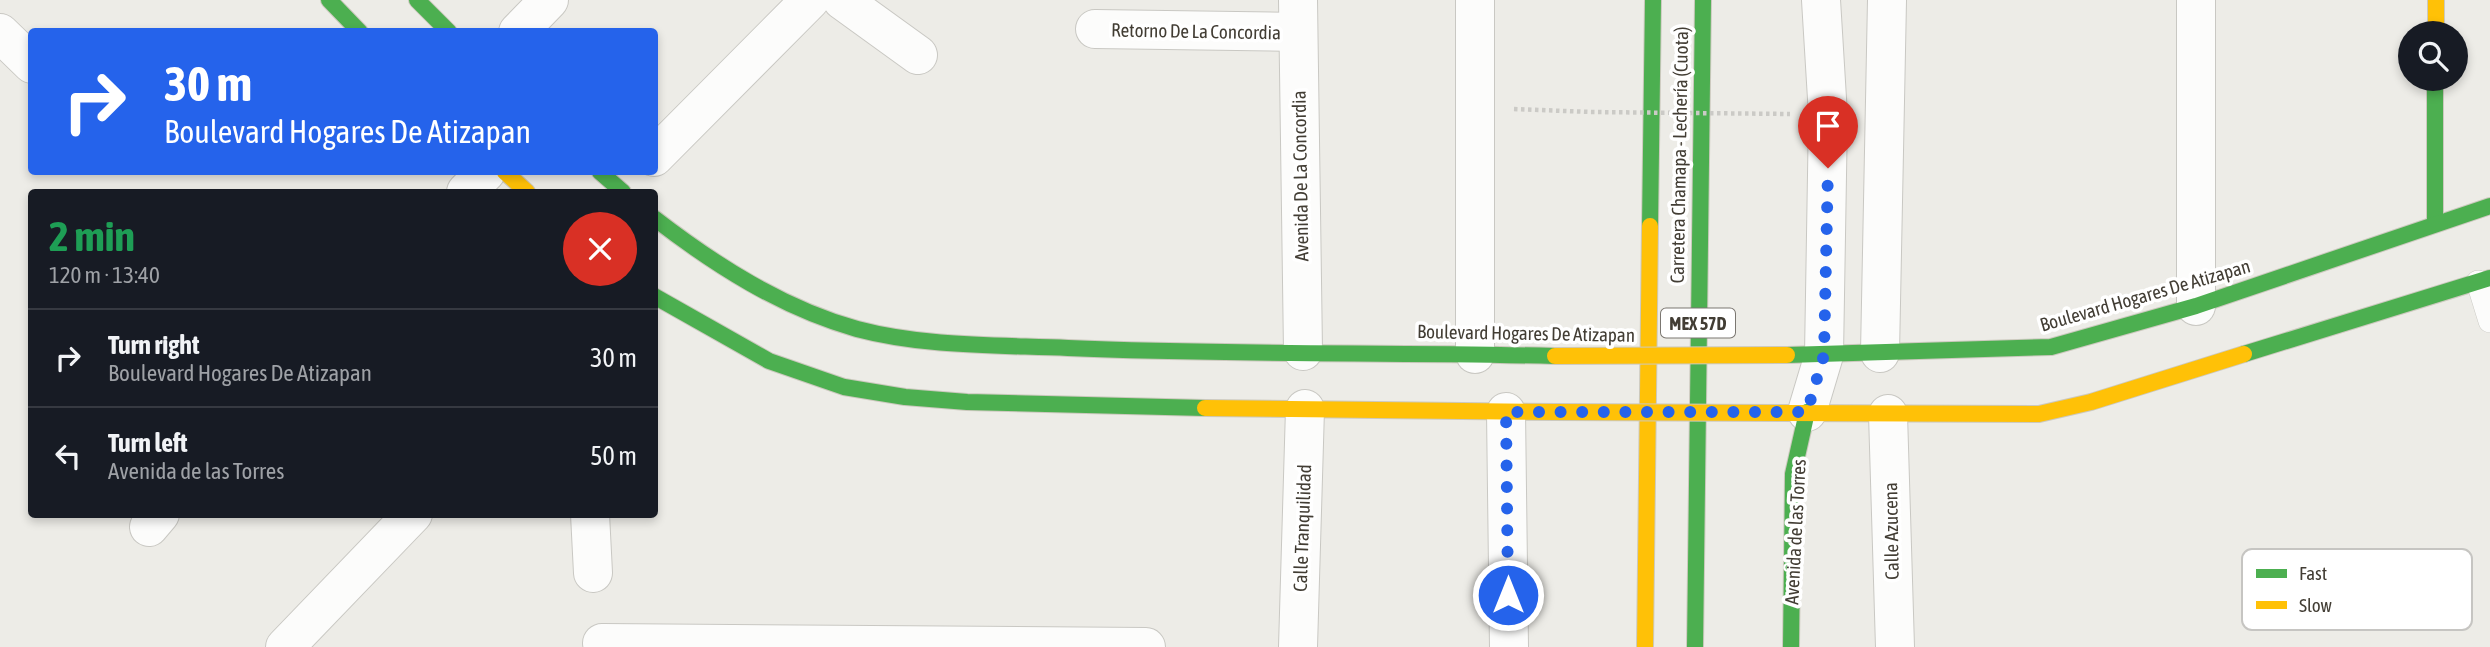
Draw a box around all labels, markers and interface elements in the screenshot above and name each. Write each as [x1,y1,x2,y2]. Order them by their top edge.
street label: Retorno De La Concordia [1111,19,1281,43]
map controls [2398,21,2468,91]
button: search [2398,21,2468,91]
street label: Carretera Chamapa - Lechería (Cuota) [1666,26,1692,284]
text: 30 m [164,55,252,111]
icon: right [49,56,140,147]
street label: Avenida De La Concordia [1288,90,1312,262]
pin [1798,96,1858,168]
icon: arrive [1809,107,1847,145]
text: Boulevard Hogares De Atizapan [164,113,531,150]
text: 2 min [49,212,135,260]
button: close [563,212,637,286]
street label: Boulevard Hogares De Atizapan [2037,254,2253,336]
text: 120 m · 13:40 [49,262,160,288]
road number: MEX 57D [1661,309,1735,338]
street label: Boulevard Hogares De Atizapan [1417,320,1635,346]
text: Turn right [108,330,199,360]
icon: right [49,339,87,377]
text: 30 m [590,343,637,373]
text: Boulevard Hogares De Atizapan [108,360,372,386]
text: Turn left [108,428,188,458]
icon: left [49,437,87,475]
text: 50 m [590,441,637,471]
text: Avenida de las Torres [108,458,284,484]
street label: Avenida de las Torres [1780,458,1810,605]
street label: Calle Tranquilidad [1289,464,1315,592]
street label: Calle Azucena [1879,482,1903,580]
legend [2242,549,2472,630]
position arrow [1471,558,1545,632]
text: Fast [2299,562,2327,584]
text: Slow [2299,594,2333,616]

